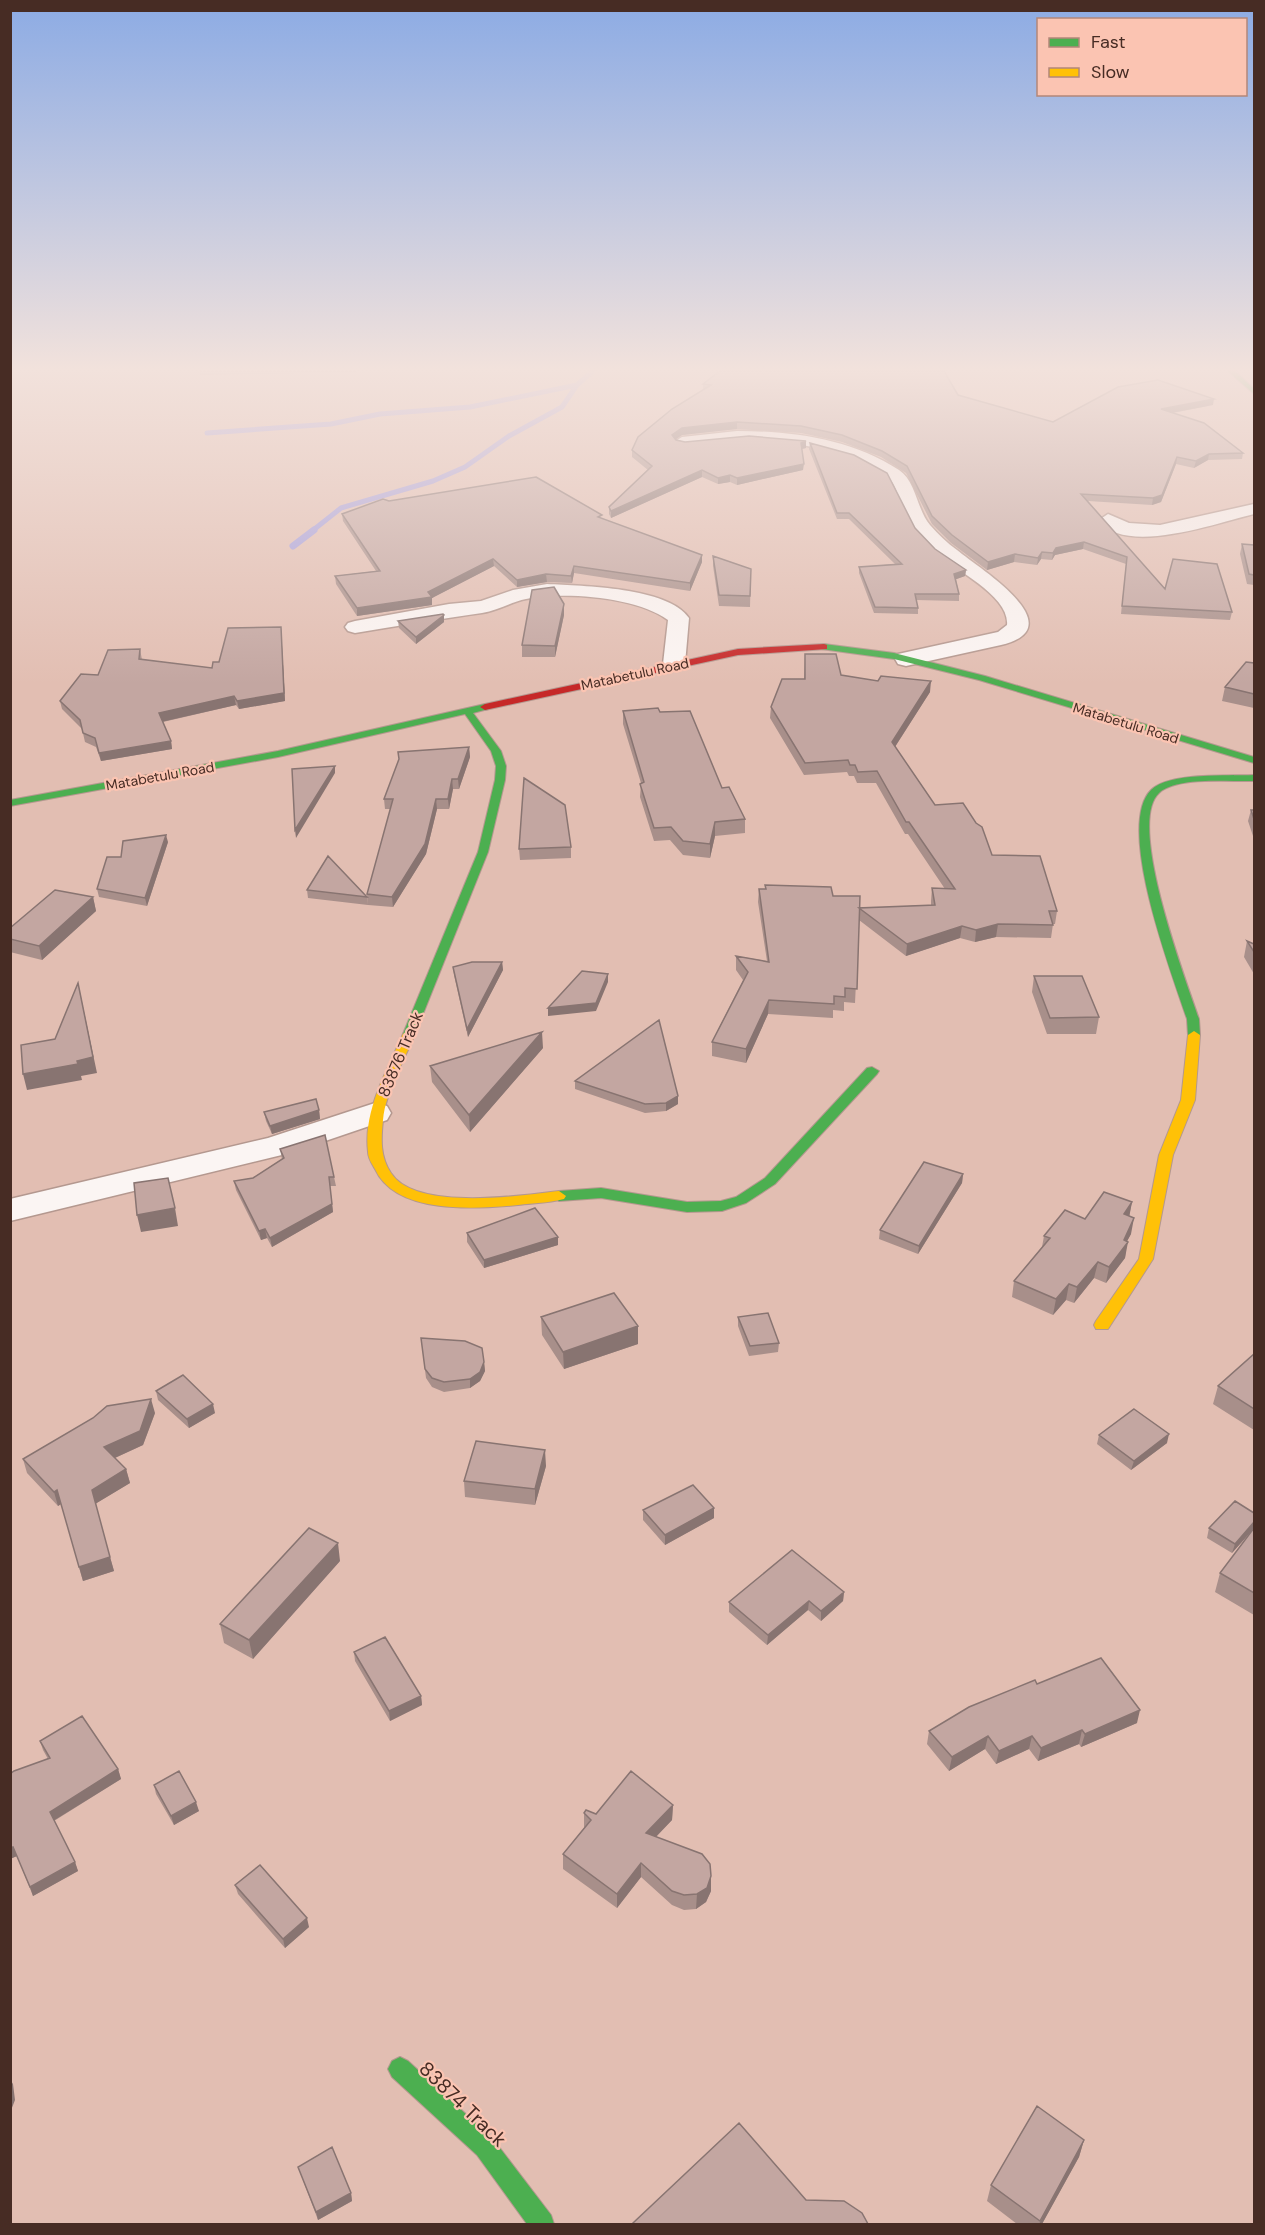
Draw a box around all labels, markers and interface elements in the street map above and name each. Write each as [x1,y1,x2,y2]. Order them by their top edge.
legend [1037,18,1247,96]
text: Fast [1091,30,1126,54]
text: Slow [1091,60,1130,84]
street label: Matabetulu Road [579,654,691,694]
street label: Matabetulu Road [1071,698,1181,748]
street label: Matabetulu Road [104,758,216,794]
street label: 83876 Track [373,1008,428,1100]
street label: 83874 Track [414,2056,512,2152]

